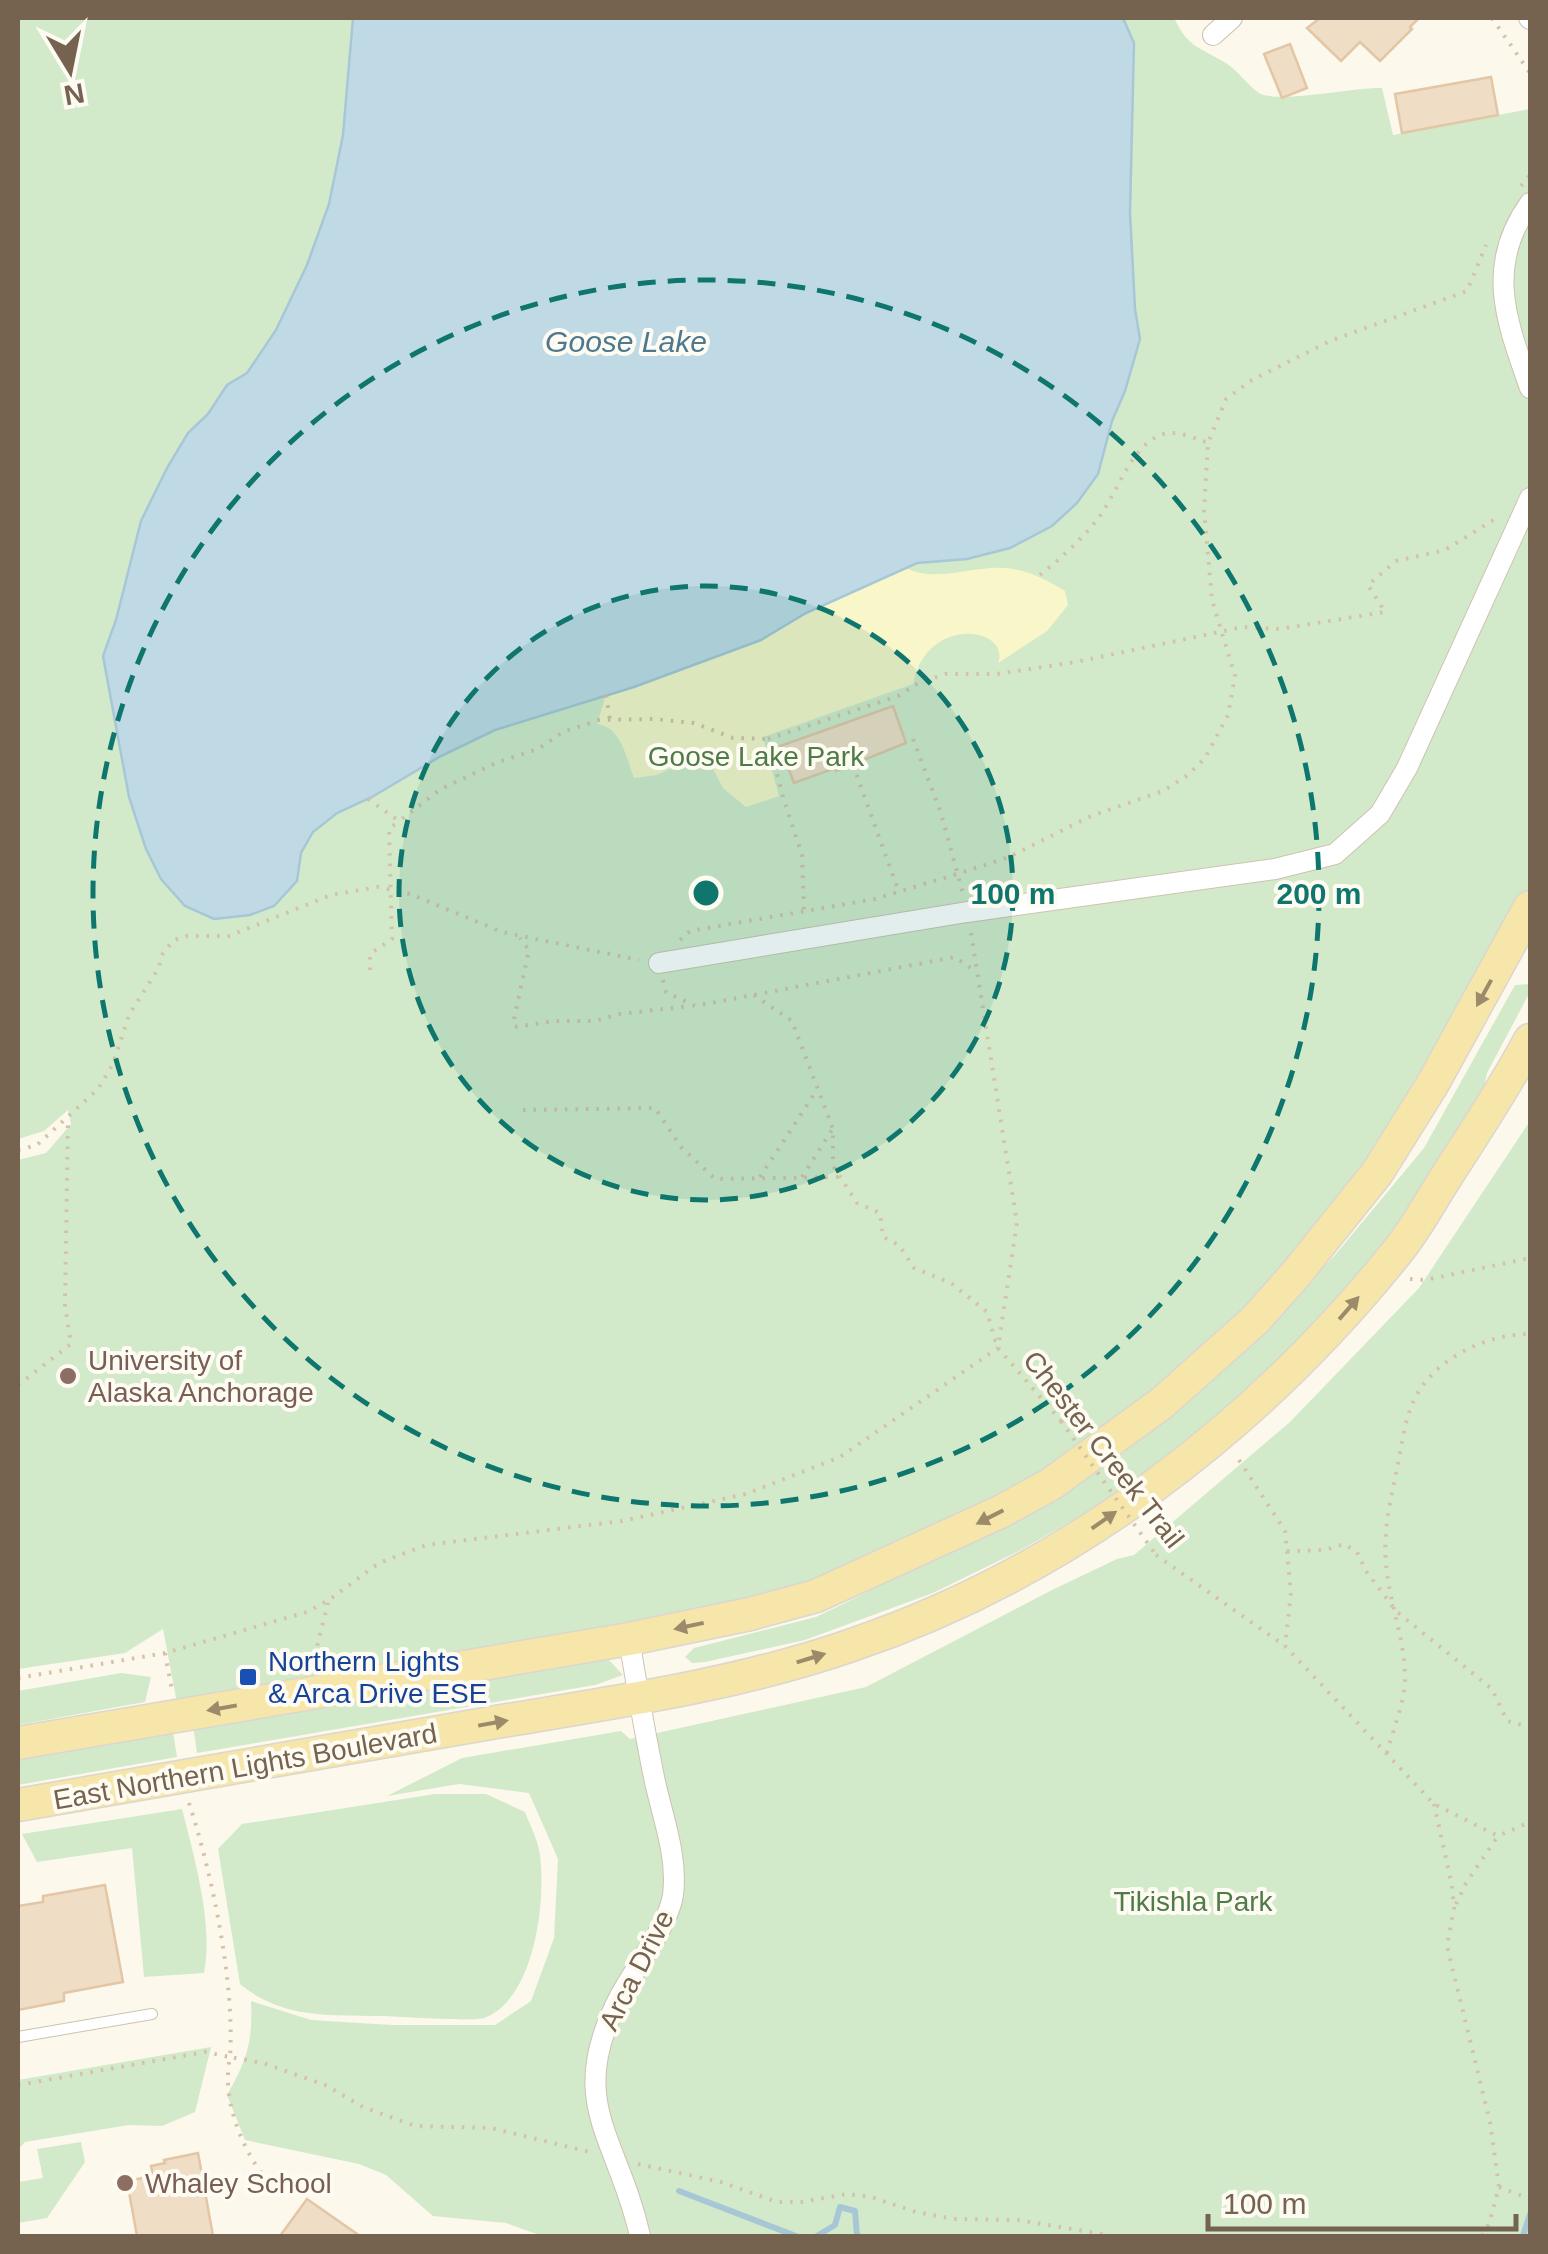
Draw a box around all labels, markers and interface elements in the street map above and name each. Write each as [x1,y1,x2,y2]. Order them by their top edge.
north arrow [20,20,120,120]
text: N [62,77,87,111]
water label: Goose Lake [545,325,707,358]
park label: Goose Lake Park [648,741,865,772]
centre of rings [688,875,724,911]
text: 100 m [970,877,1056,910]
text: 200 m [1276,877,1362,910]
one-way arrow [1476,978,1493,1007]
one-way arrow [1337,1296,1360,1320]
place label: University of Alaska Anchorage [88,1345,314,1408]
street label: Chester Creek Trail [1017,1345,1190,1554]
marker: University of Alaska Anchorage [57,1365,79,1387]
one-way arrow [976,1508,1005,1525]
one-way arrow [1091,1511,1117,1530]
one-way arrow [673,1619,704,1635]
place label: Northern Lights & Arca Drive ESE [268,1646,487,1709]
one-way arrow [796,1650,827,1665]
marker: Northern Lights & Arca Drive ESE [237,1666,259,1688]
one-way arrow [206,1701,237,1716]
one-way arrow [478,1715,509,1730]
street label: East Northern Lights Boulevard [51,1717,439,1816]
park label: Tikishla Park [1113,1886,1274,1917]
street label: Arca Drive [593,1905,680,2035]
place label: Whaley School [145,2168,332,2199]
scale bar [1208,2169,1516,2231]
marker: Whaley School [114,2172,136,2194]
text: 100 m [1223,2187,1306,2220]

